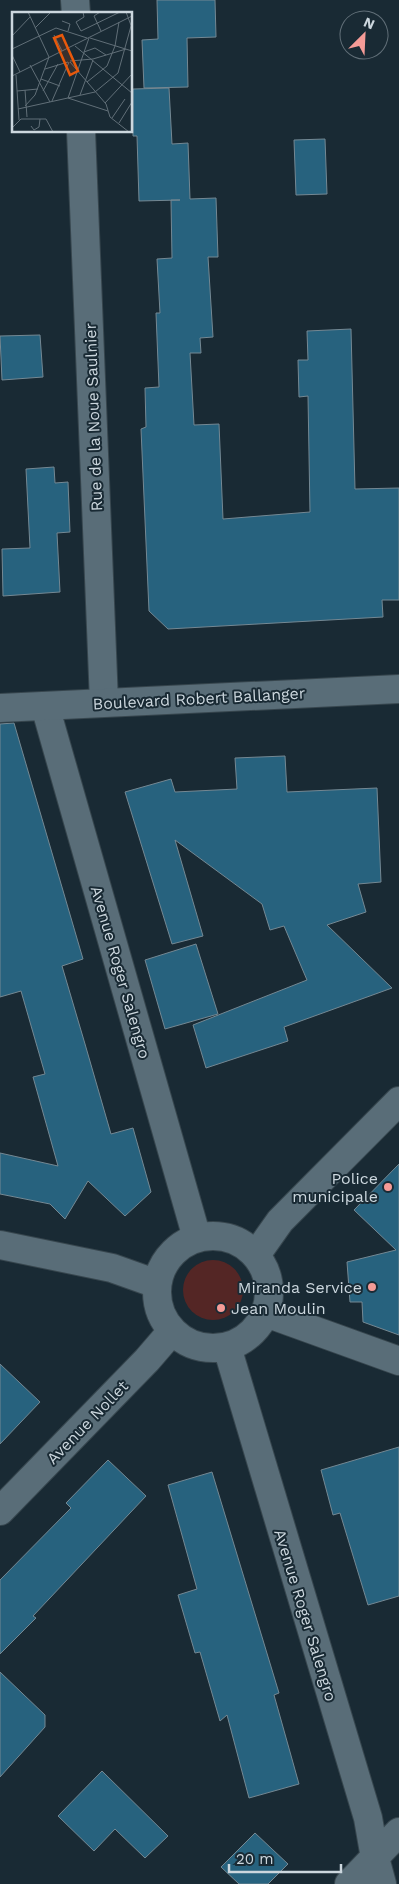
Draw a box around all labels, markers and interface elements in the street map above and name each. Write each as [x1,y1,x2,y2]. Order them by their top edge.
north arrow [339,10,389,60]
inset map [12,12,132,132]
text: N [361,14,377,33]
street label: Rue de la Noue Saulnier [81,322,106,511]
street label: Boulevard Robert Ballanger [92,683,306,714]
street label: Avenue Roger Salengro [87,884,154,1061]
place label: Police municipale [292,1169,378,1206]
marker: Police municipale [382,1181,394,1193]
place label: Miranda Service [238,1278,362,1297]
marker: Miranda Service [366,1281,378,1293]
place label: Jean Moulin [231,1299,326,1318]
marker: Jean Moulin [215,1302,227,1314]
street label: Avenue Nollet [43,1376,132,1468]
street label: Avenue Roger Salengro [270,1527,341,1703]
scale bar [229,1842,342,1874]
text: 20 m [236,1850,274,1868]

